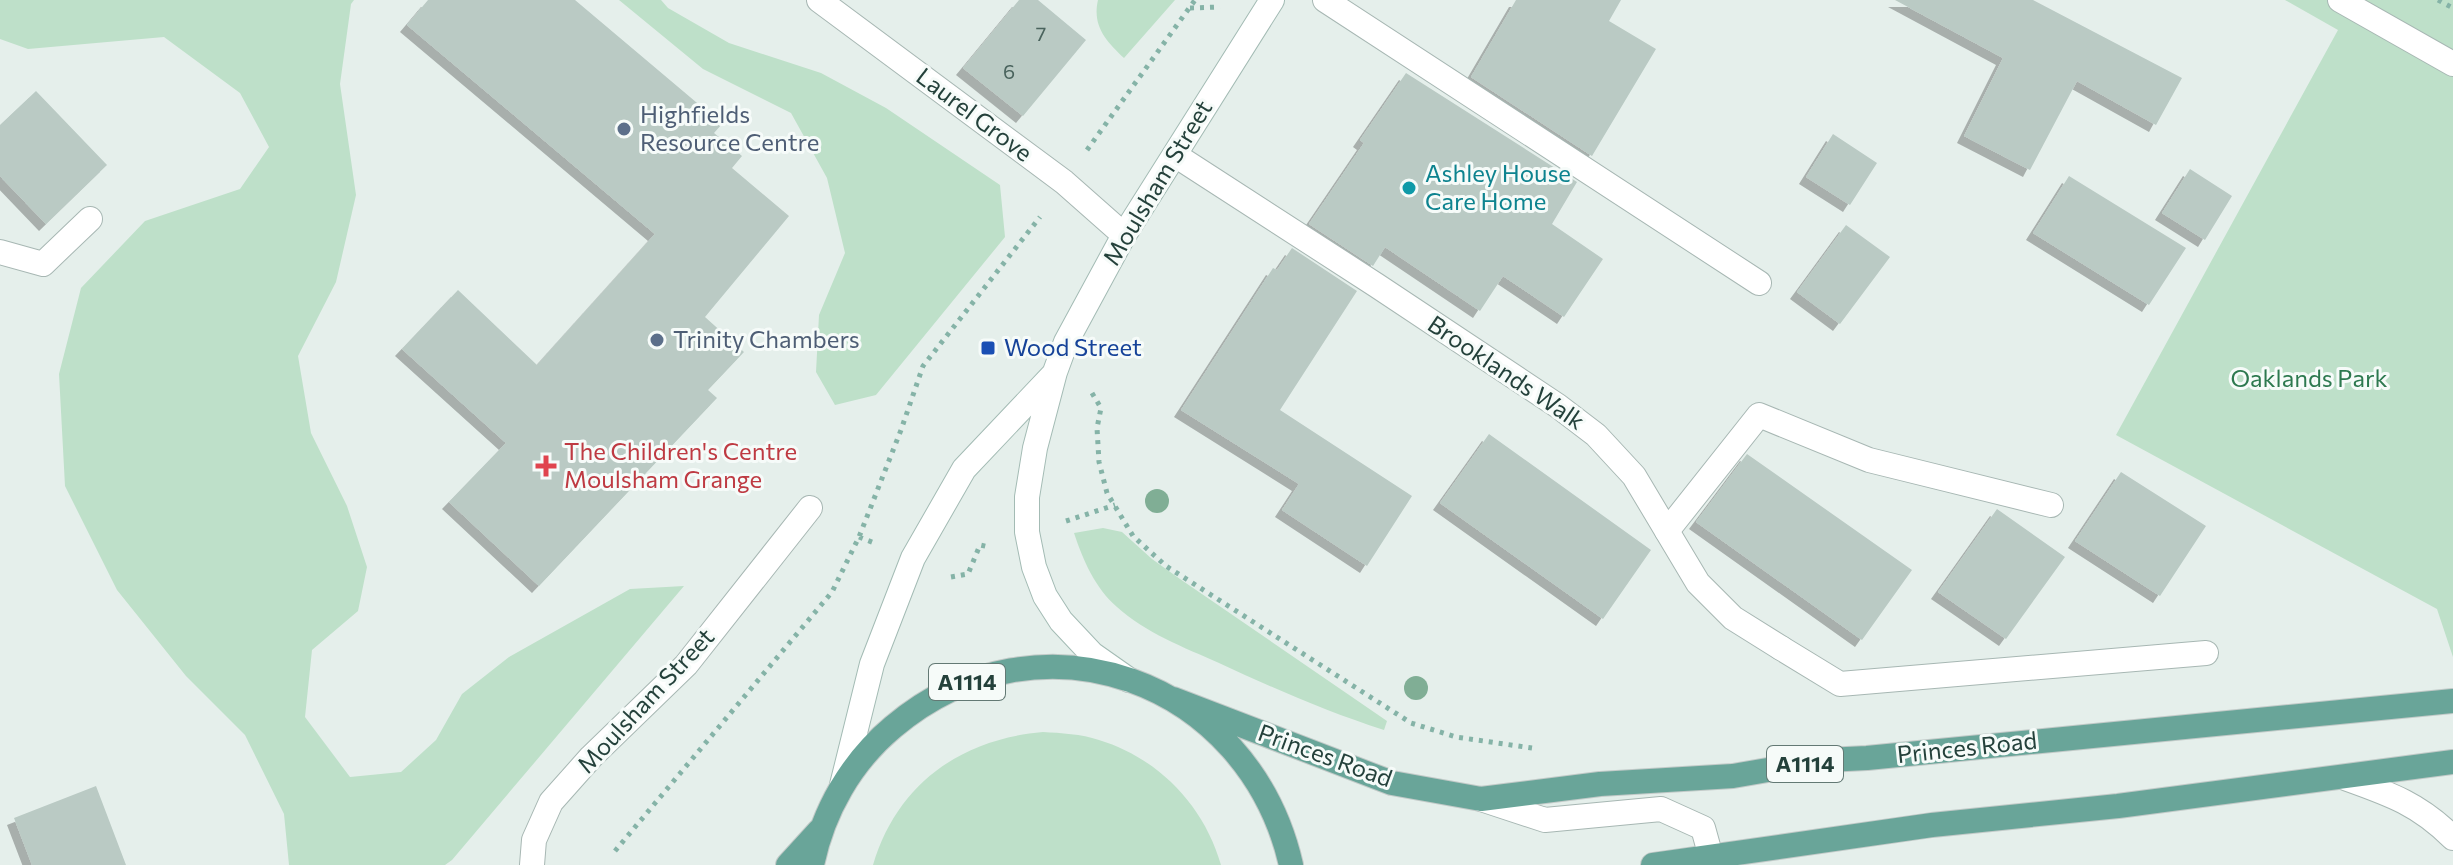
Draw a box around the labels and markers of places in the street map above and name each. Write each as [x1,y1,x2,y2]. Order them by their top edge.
place label: Highfields Resource Centre [640,99,819,156]
marker: Highfields Resource Centre [615,120,633,138]
place label: Ashley House Care Home [1425,158,1571,215]
marker: Ashley House Care Home [1400,179,1418,197]
place label: Trinity Chambers [673,324,860,353]
marker: Trinity Chambers [648,331,666,349]
place label: Wood Street [1004,332,1142,361]
marker: Wood Street [979,339,997,357]
place label: The Children's Centre Moulsham Grange [564,436,797,493]
marker: The Children's Centre Moulsham Grange [535,455,557,477]

